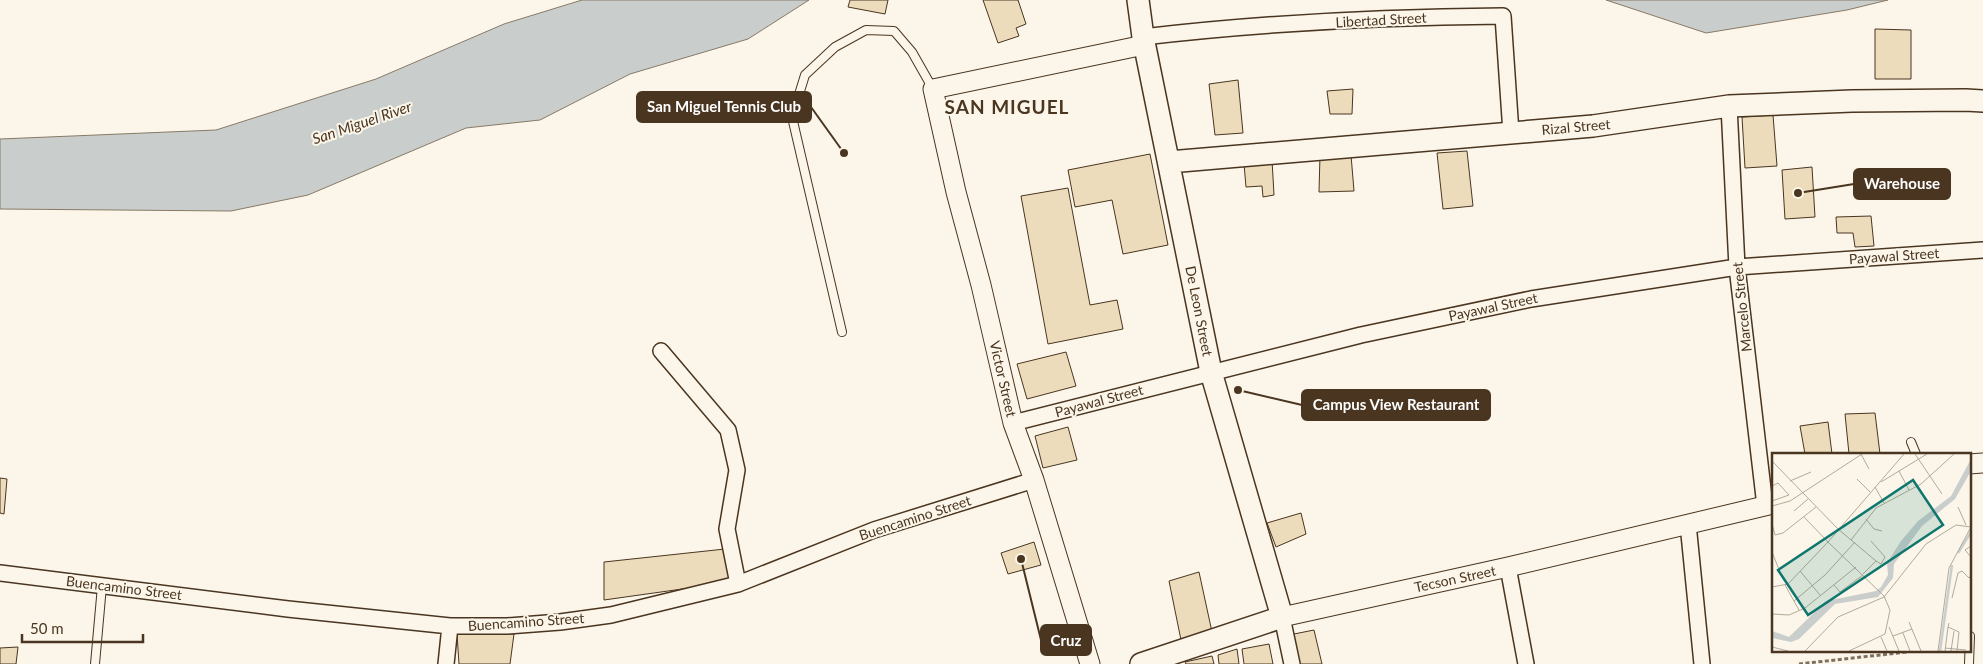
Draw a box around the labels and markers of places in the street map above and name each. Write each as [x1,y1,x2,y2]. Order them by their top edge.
callout: San Miguel Tennis Club [637,92,811,122]
callout: Warehouse [1854,169,1950,199]
callout: Campus View Restaurant [1302,390,1490,420]
callout: Cruz [1041,625,1091,655]

